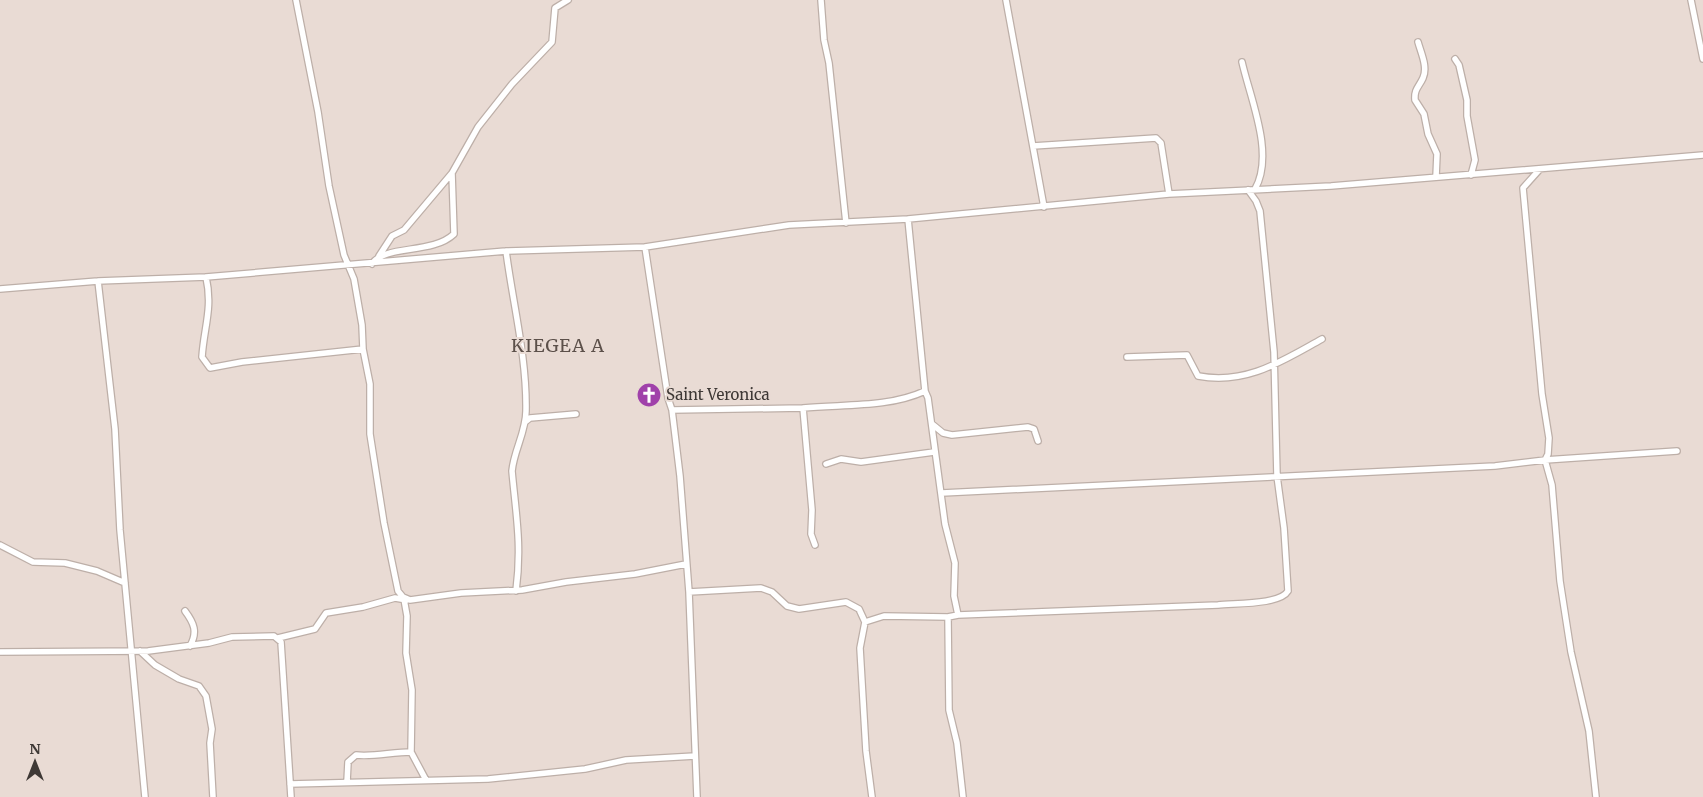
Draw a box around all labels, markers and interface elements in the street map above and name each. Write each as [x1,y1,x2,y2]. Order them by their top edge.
district label: KIEGEA A [511,334,605,357]
church icon: Saint Veronica [636,382,662,408]
place label: Saint Veronica [666,385,770,404]
north arrow [10,737,60,787]
text: N [29,740,41,758]

